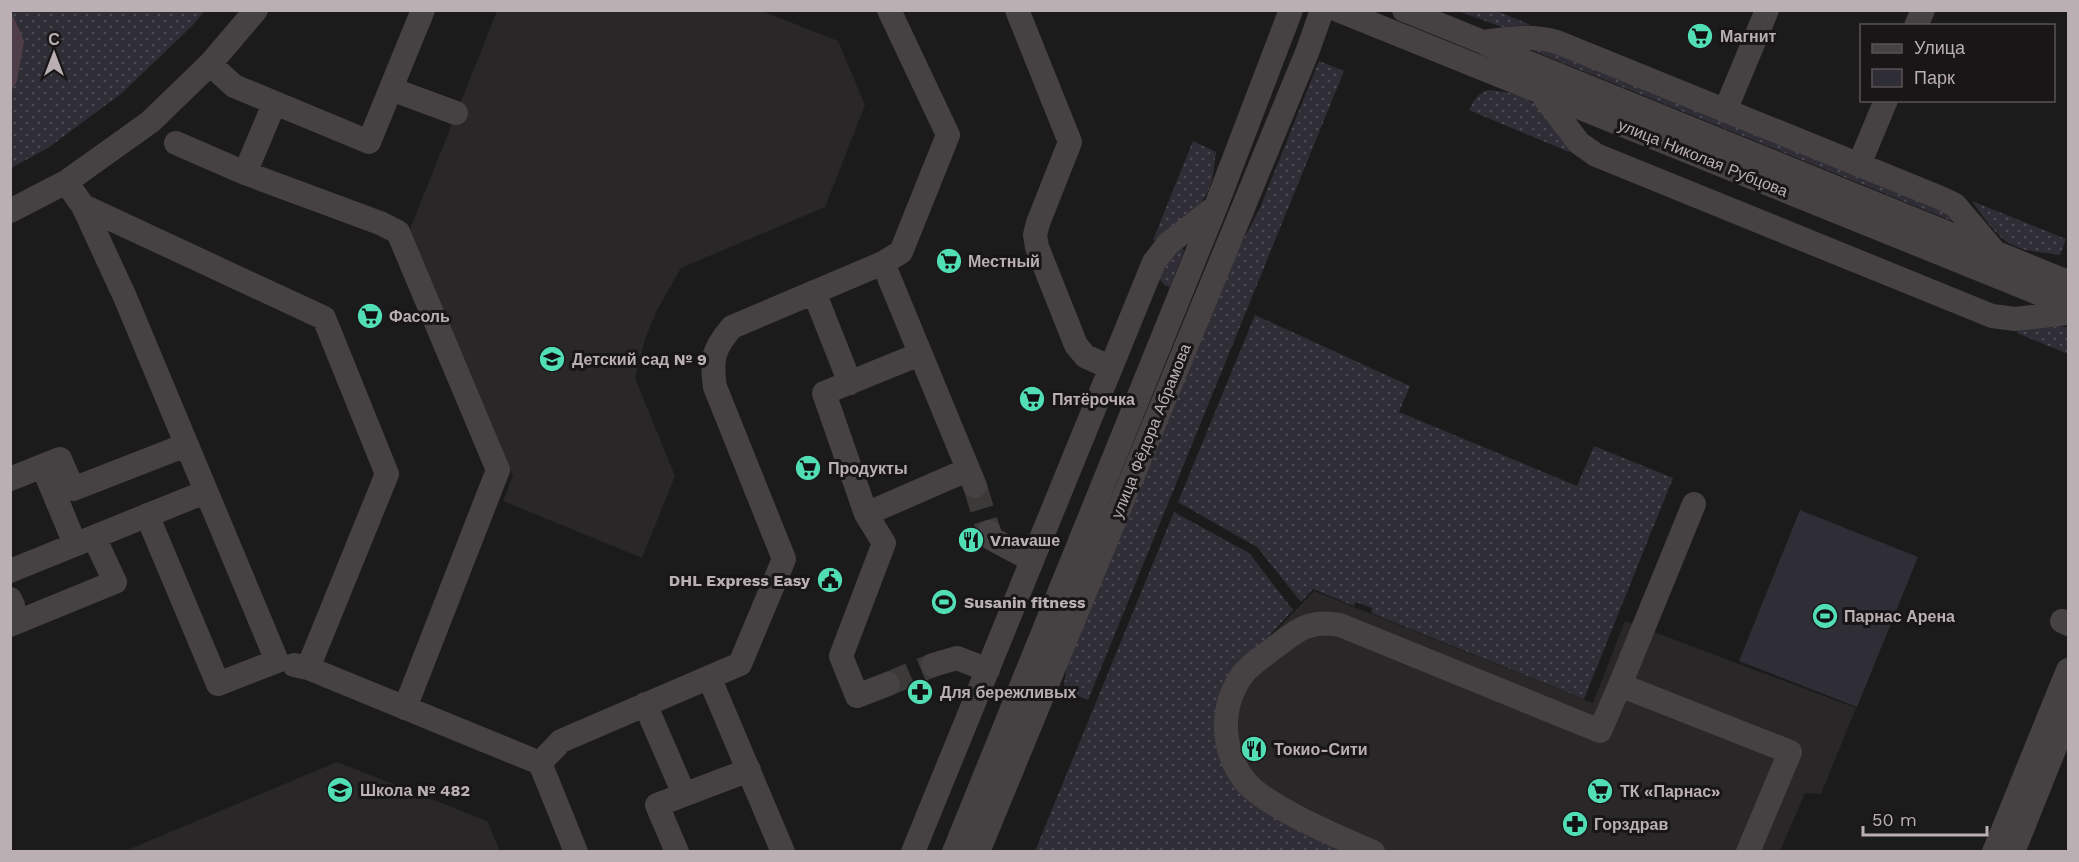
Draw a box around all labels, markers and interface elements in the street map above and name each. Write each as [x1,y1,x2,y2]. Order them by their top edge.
supermarket icon: Магнит [1685,21,1715,51]
north arrow [24,24,84,84]
legend [1860,24,2055,102]
place label: Магнит [1720,27,1777,46]
text: С [48,30,60,49]
text: Улица [1914,37,1966,58]
text: Парк [1914,67,1955,88]
street label: улица Николая Рубцова [1615,115,1791,201]
supermarket icon: Местный [934,246,964,276]
place label: Местный [968,252,1040,271]
supermarket icon: Фасоль [355,301,385,331]
place label: Фасоль [389,307,450,326]
street label: улица Фёдора Абрамова [1107,341,1195,521]
school or university icon: Детский сад № 9 [537,344,567,374]
place label: Детский сад № 9 [572,350,707,369]
supermarket icon: Пятёрочка [1017,384,1047,414]
place label: Пятёрочка [1052,390,1135,409]
supermarket icon: Продукты [793,453,823,483]
place label: Продукты [828,459,908,478]
restaurant icon: Vлаvаше [956,525,986,555]
place label: Vлаvаше [990,531,1060,550]
public building icon: DHL Express Easy [815,565,845,595]
place label: DHL Express Easy [669,571,811,590]
sports icon: Susanin fitness [929,587,959,617]
place label: Susanin fitness [964,593,1086,612]
sports icon: Парнас Арена [1810,601,1840,631]
place label: Парнас Арена [1844,607,1955,626]
pharmacy icon: Для бережливых [905,677,935,707]
place label: Для бережливых [940,683,1077,702]
restaurant icon: Токио-Сити [1239,734,1269,764]
place label: Токио-Сити [1274,740,1368,759]
school or university icon: Школа № 482 [325,775,355,805]
supermarket icon: ТК «Парнас» [1585,776,1615,806]
place label: Школа № 482 [360,781,470,800]
place label: ТК «Парнас» [1620,782,1720,801]
scale bar [1863,799,1988,837]
pharmacy icon: Горздрав [1560,809,1590,839]
text: 50 m [1872,809,1917,830]
place label: Горздрав [1594,815,1668,834]

